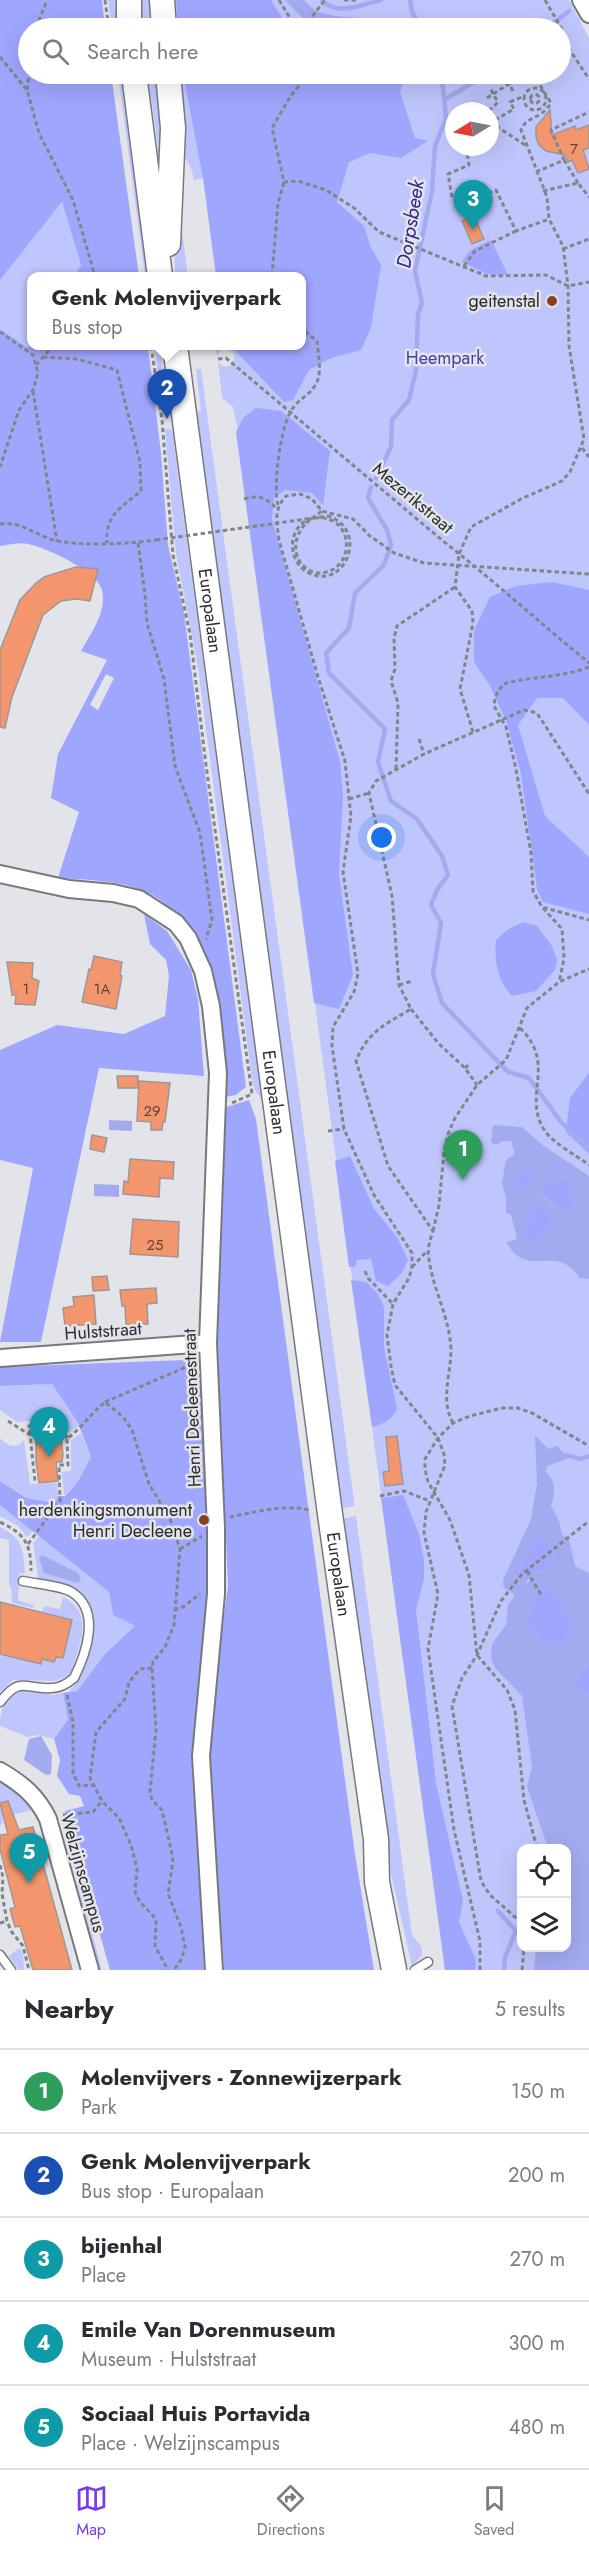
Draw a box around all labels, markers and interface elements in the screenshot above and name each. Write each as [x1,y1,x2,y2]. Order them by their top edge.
search box [18,18,571,84]
icon: search [39,35,72,68]
text: Search here [87,35,198,67]
north arrow [445,102,499,156]
house number: 7 [570,138,578,160]
water label: Dorpsbeek [389,176,432,270]
pin: 3 [454,180,492,230]
popup [27,272,306,350]
text: Genk Molenvijverpark [52,281,281,313]
place label: geitenstal [468,288,540,314]
marker: geitenstal [545,294,559,308]
text: Bus stop [52,313,122,342]
park label: Heempark [406,345,484,371]
pin: 2 [148,370,186,419]
street label: Mezerikstraat [367,456,460,540]
street label: Europalaan [192,567,229,655]
your location [367,823,396,852]
house number: 1 [23,978,29,1000]
house number: 1A [94,978,110,1000]
street label: Europalaan [256,1049,293,1136]
house number: 29 [143,1100,161,1122]
pin: 1 [444,1130,482,1180]
house number: 25 [147,1234,164,1256]
street label: Hulststraat [63,1315,143,1347]
street label: Henri Decleenestraat [176,1328,208,1488]
pin: 4 [29,1408,68,1457]
place label: herdenkingsmonument Henri Decleene [19,1497,193,1544]
marker: herdenkingsmonument Henri Decleene [197,1513,211,1527]
street label: Europalaan [320,1530,357,1618]
street label: Welzijnscampus [54,1811,112,1935]
pin: 5 [9,1834,48,1883]
map controls [517,1844,571,1952]
button: locate [517,1844,571,1898]
button: layers [517,1898,571,1952]
text: Nearby [24,1990,113,2028]
text: 5 results [495,1995,565,2024]
text: Molenvijvers - Zonnewijzerpark [81,2061,402,2093]
text: 1 [38,2077,49,2106]
text: 150 m [511,2077,565,2106]
text: Park [81,2093,117,2122]
text: Genk Molenvijverpark [81,2145,311,2177]
text: 2 [37,2161,50,2190]
text: 200 m [508,2161,565,2190]
text: Bus stop · Europalaan [81,2177,264,2206]
text: bijenhal [81,2229,162,2261]
text: 3 [37,2245,50,2274]
text: 270 m [510,2245,565,2274]
text: Place [81,2261,126,2290]
text: Emile Van Dorenmuseum [81,2313,336,2345]
text: 4 [37,2329,50,2358]
text: 300 m [508,2329,565,2358]
text: Museum · Hulststraat [81,2345,256,2374]
text: Sociaal Huis Portavida [81,2397,310,2429]
text: 5 [37,2413,50,2442]
text: 480 m [509,2413,565,2442]
text: Place · Welzijnscampus [81,2429,280,2458]
tab: Map [75,2482,108,2541]
tab: Directions [257,2482,325,2541]
tab: Saved [474,2482,514,2541]

